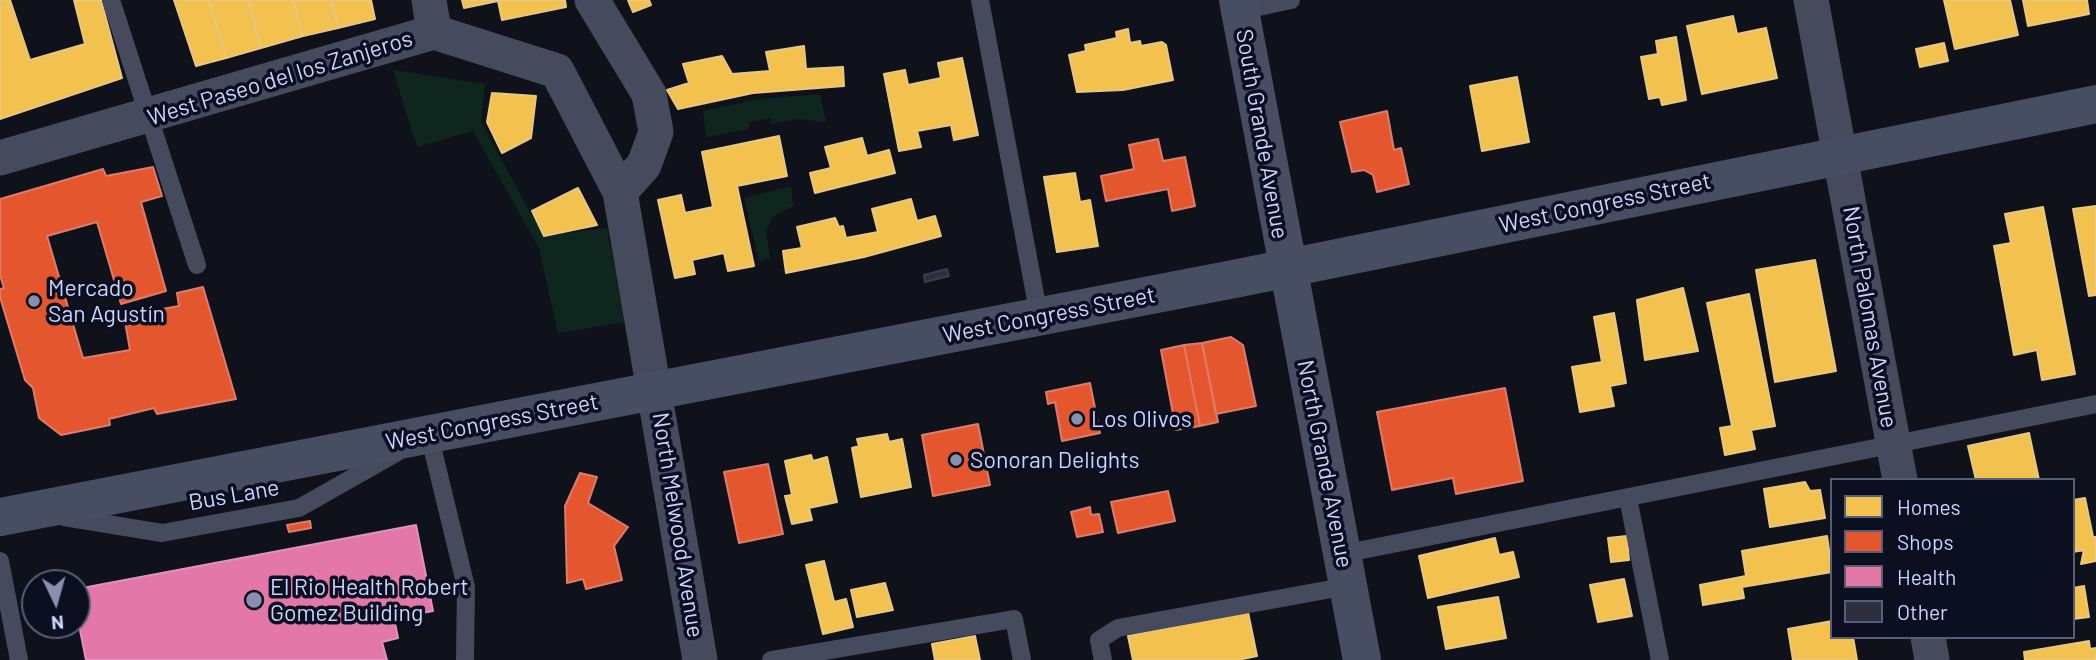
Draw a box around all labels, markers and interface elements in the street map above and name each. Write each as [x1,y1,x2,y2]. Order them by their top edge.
street label: West Paseo del los Zanjeros [144,25,416,131]
street label: South Grande Avenue [1230,27,1294,241]
street label: West Congress Street [1497,167,1713,239]
street label: North Palomas Avenue [1837,204,1903,430]
place label: Mercado San Agustín [48,274,165,328]
street label: West Congress Street [940,281,1158,349]
marker: Mercado San Agustín [26,293,42,309]
street label: North Grande Avenue [1291,358,1359,570]
street label: West Congress Street [383,388,601,456]
place label: Los Olivos [1091,405,1192,433]
street label: North Melwood Avenue [647,410,709,640]
marker: Los Olivos [1069,411,1085,427]
place label: Sonoran Delights [970,446,1140,474]
marker: Sonoran Delights [948,452,964,468]
street label: Bus Lane [187,473,281,517]
legend [1830,478,2075,639]
text: Homes [1897,494,1961,519]
text: Shops [1897,529,1954,554]
text: Health [1897,564,1956,589]
north arrow [21,569,91,639]
place label: El Rio Health Robert Gomez Building [270,573,469,627]
marker: El Rio Health Robert Gomez Building [244,590,264,610]
text: Other [1897,599,1948,624]
text: N [50,611,65,635]

